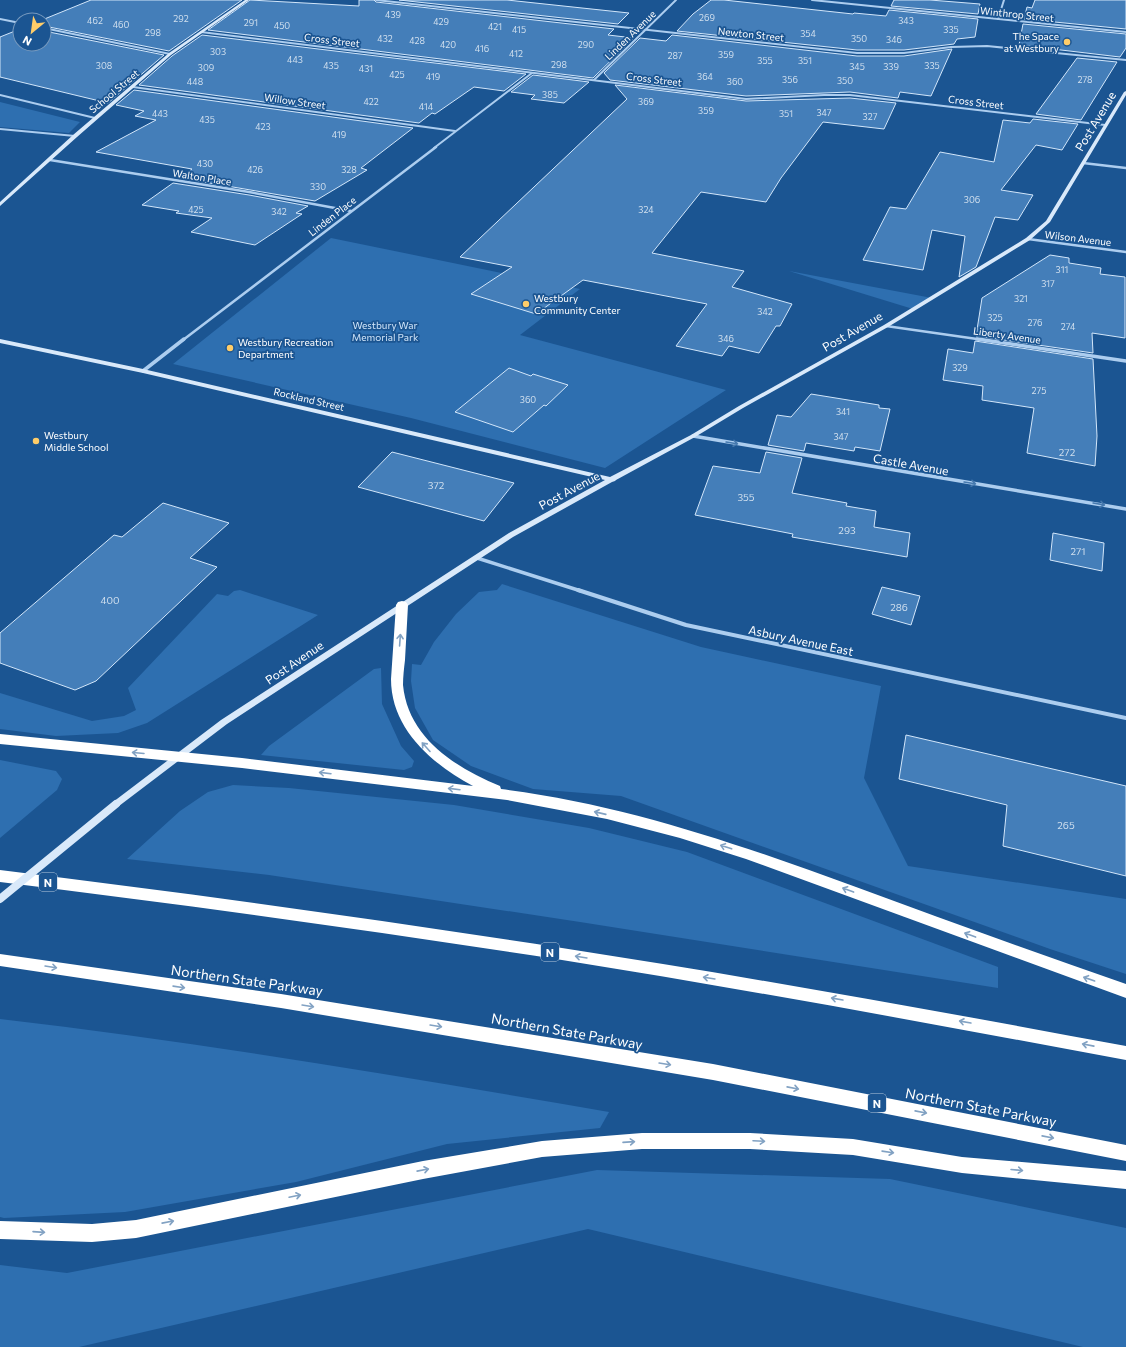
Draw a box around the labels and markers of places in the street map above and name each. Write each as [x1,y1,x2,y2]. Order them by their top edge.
place label: The Space at Westbury [1004,30,1059,54]
marker: The Space at Westbury [1062,37,1072,47]
place label: Westbury Community Center [534,292,621,316]
marker: Westbury Community Center [521,299,531,309]
place label: Westbury Recreation Department [238,336,333,360]
marker: Westbury Recreation Department [225,343,235,353]
place label: Westbury Middle School [44,429,108,453]
marker: Westbury Middle School [31,436,41,446]

